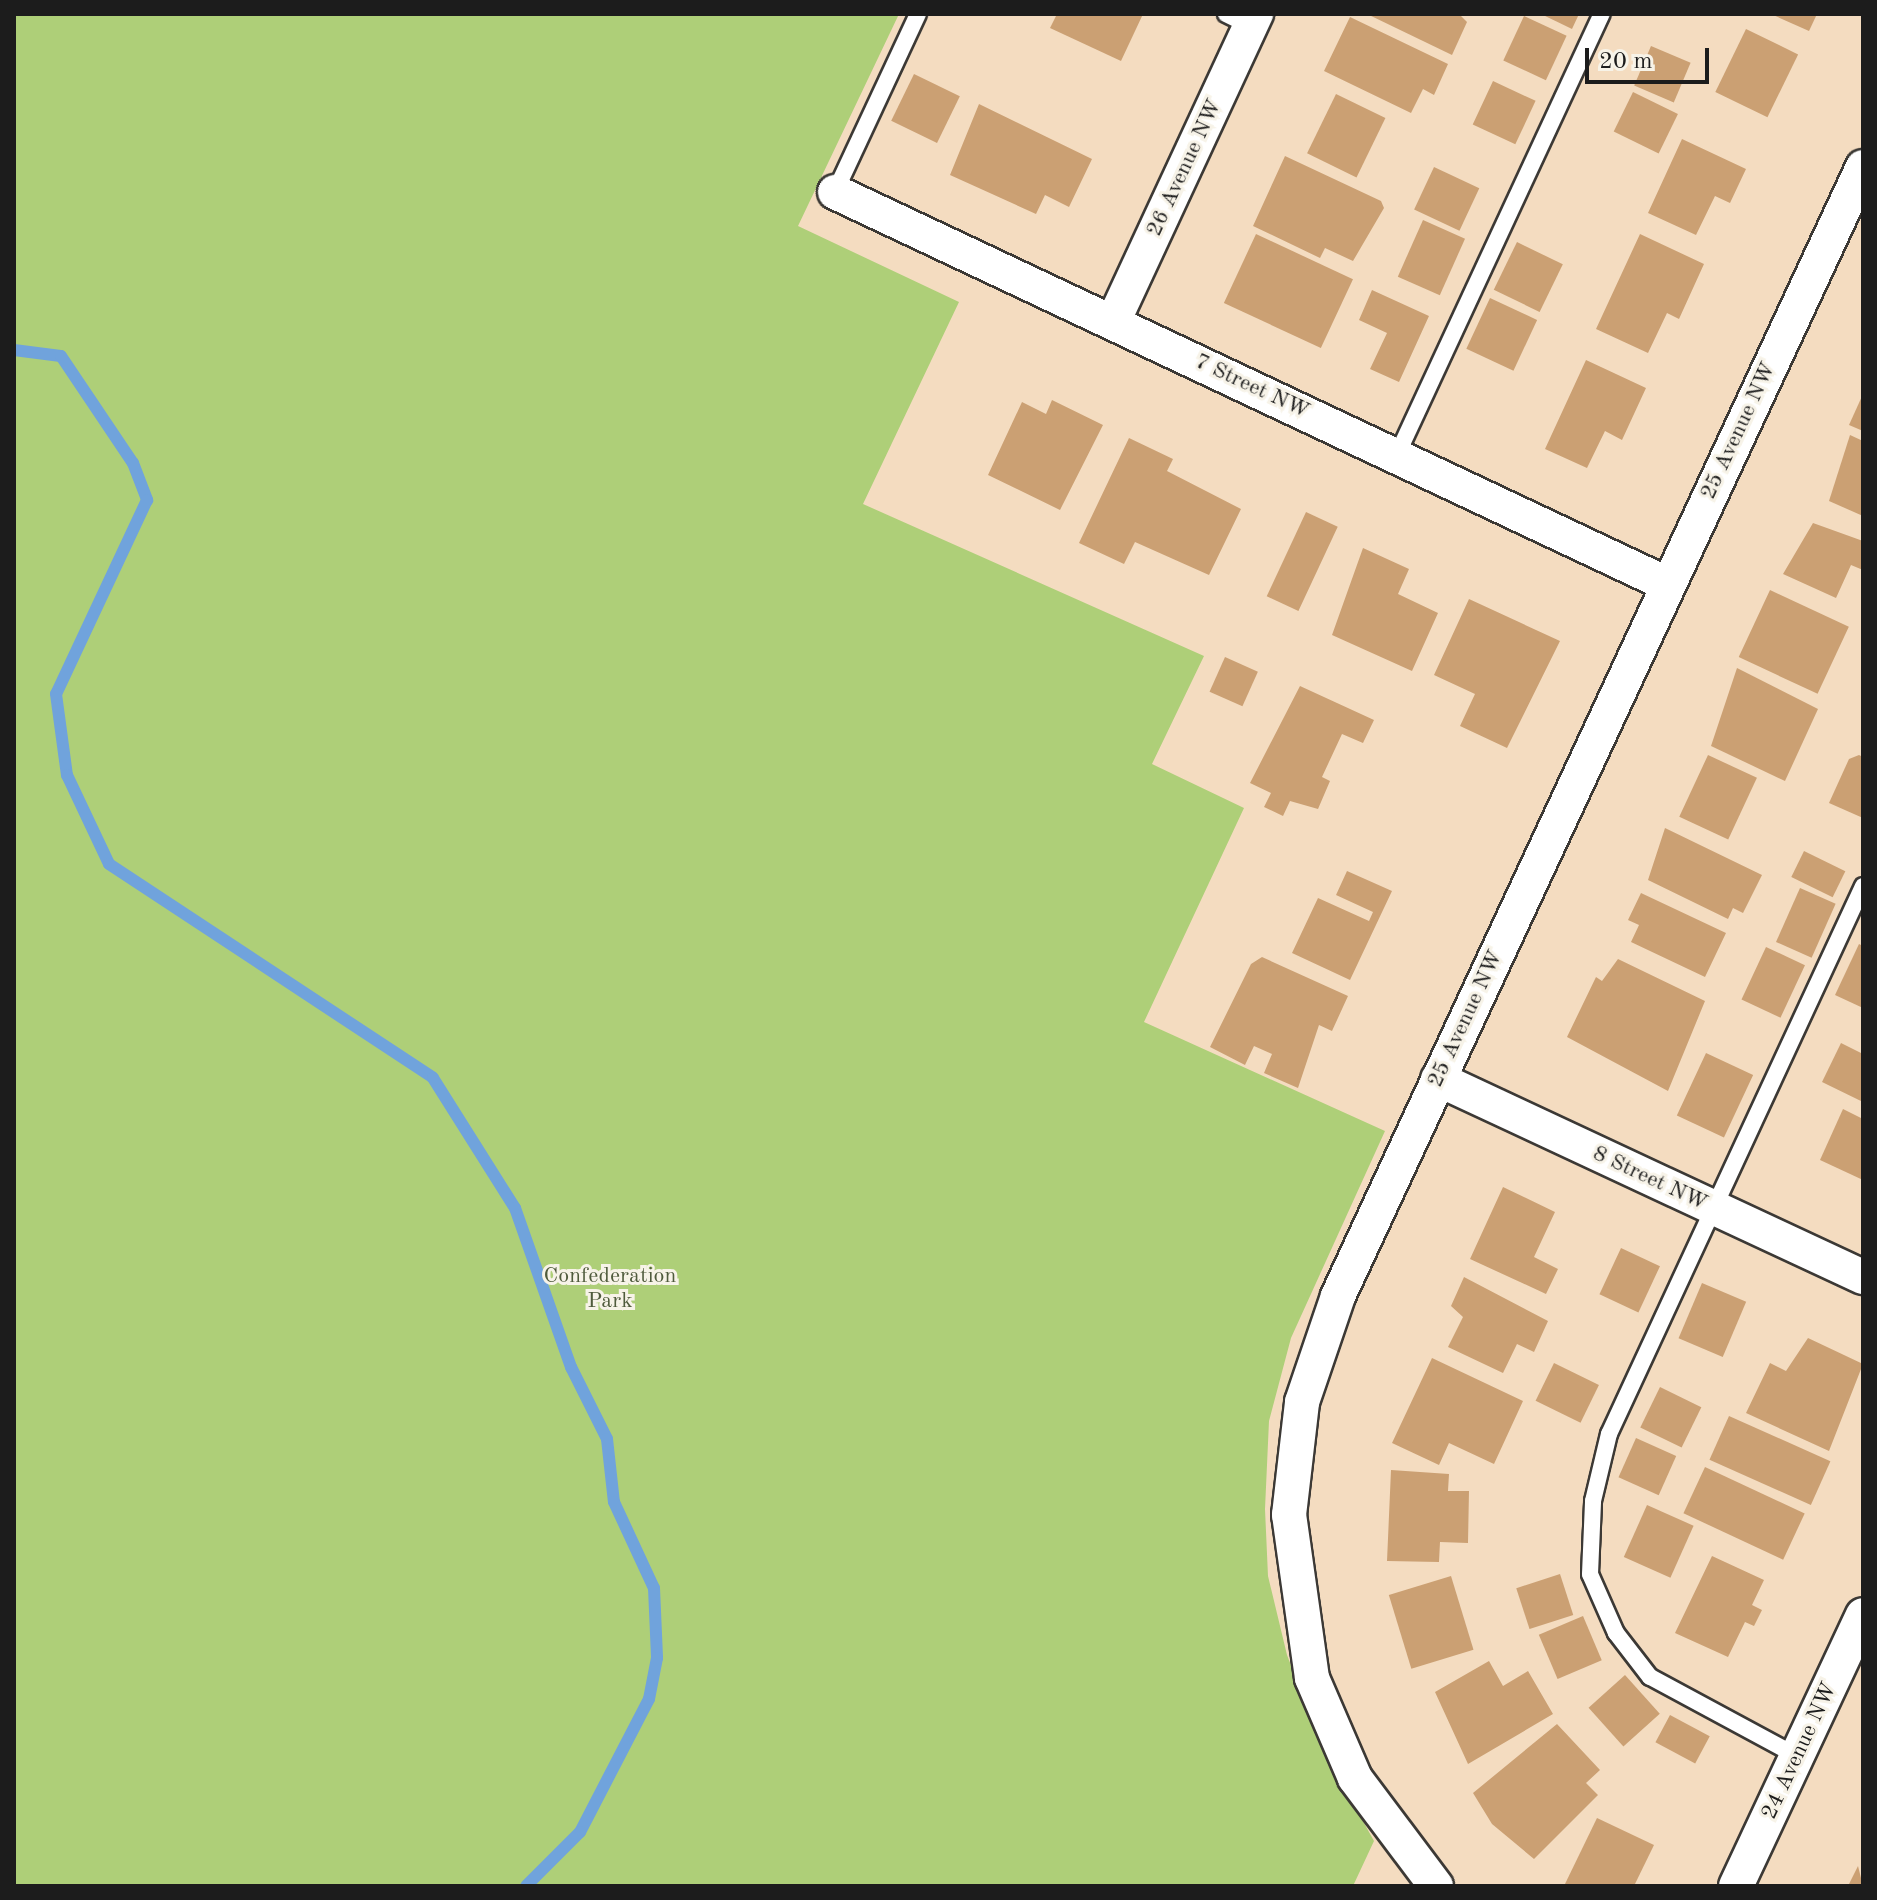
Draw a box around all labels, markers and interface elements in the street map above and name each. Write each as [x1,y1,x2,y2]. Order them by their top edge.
scale bar [1589,32,1713,82]
text: 20 m [1599,50,1653,74]
street label: 26 Avenue NW [1142,95,1228,241]
street label: 7 Street NW [1190,349,1314,425]
street label: 25 Avenue NW [1696,358,1782,504]
street label: 25 Avenue NW [1423,946,1509,1092]
street label: 8 Street NW [1588,1141,1712,1217]
park label: Confederation Park [544,1263,676,1314]
street label: 24 Avenue NW [1757,1678,1843,1824]

